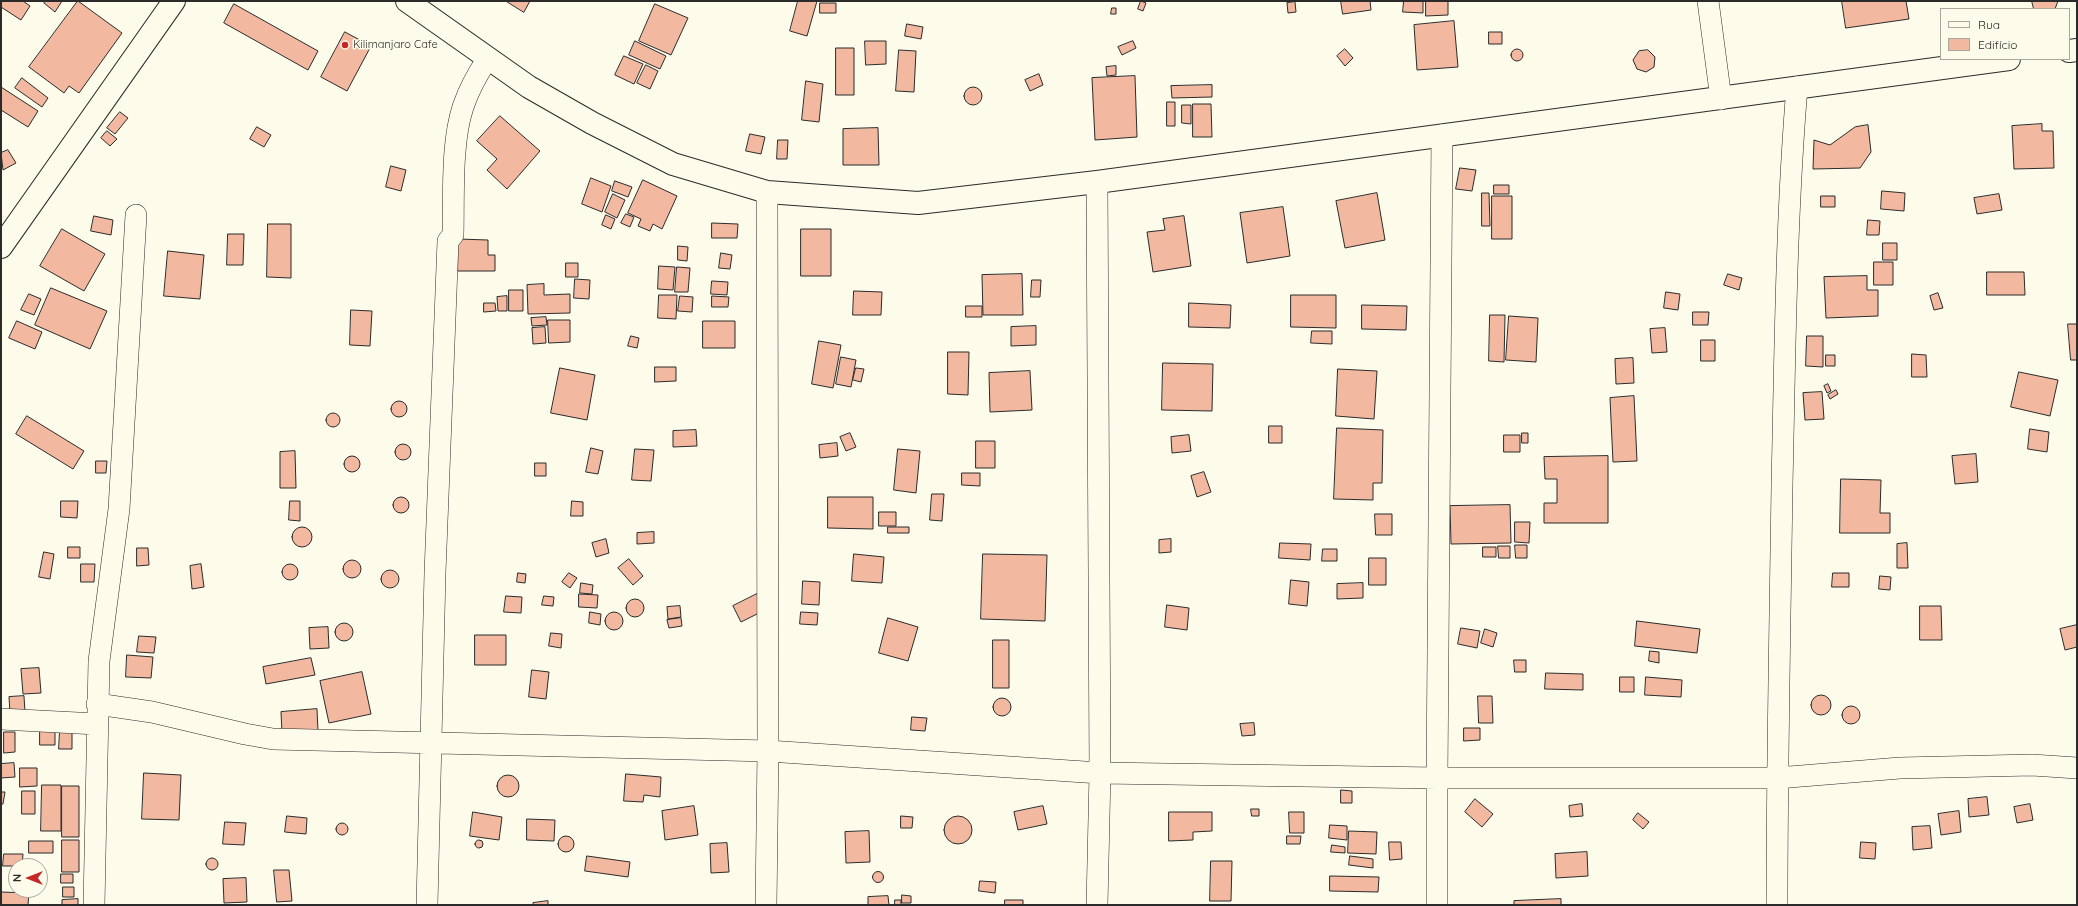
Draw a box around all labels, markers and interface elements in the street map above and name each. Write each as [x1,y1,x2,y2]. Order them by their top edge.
legend [1940,8,2070,60]
text: Rua [1978,17,2000,32]
text: Edifício [1978,37,2018,52]
place label: Kilimanjaro Cafe [353,38,438,52]
marker: Kilimanjaro Cafe [340,40,350,50]
north arrow [8,858,48,898]
text: N [10,874,24,882]

